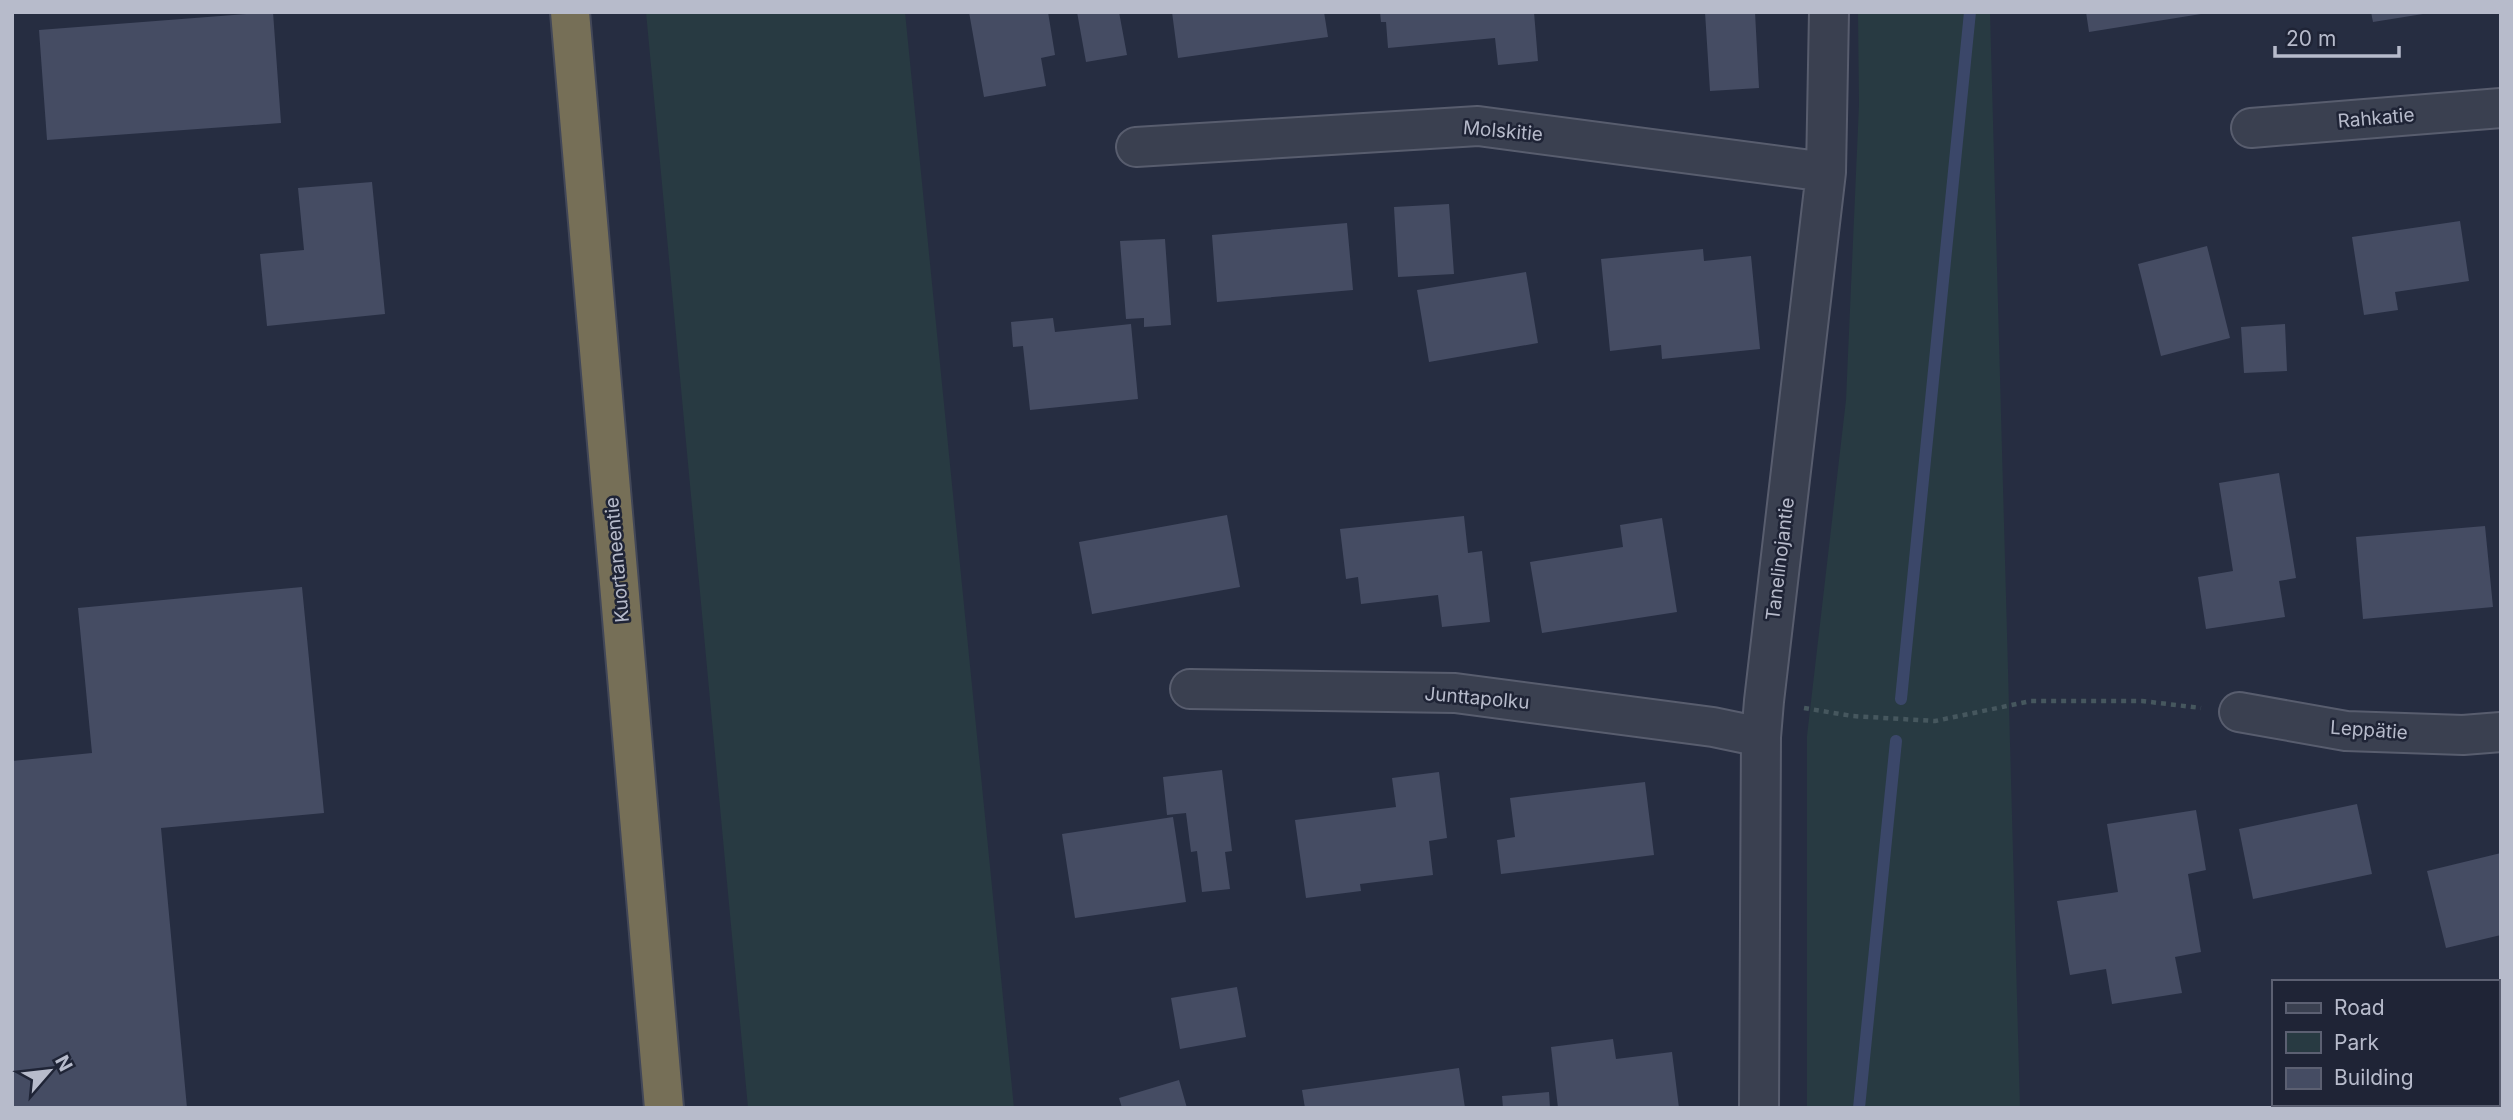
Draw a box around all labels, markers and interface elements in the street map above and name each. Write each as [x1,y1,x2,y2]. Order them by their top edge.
scale bar [2275,14,2399,58]
text: 20 m [2286,26,2336,51]
street label: Rahkatie [2337,103,2415,133]
street label: Molskitie [1462,116,1544,146]
street label: Kuortaneentie [600,496,634,624]
street label: Tanelinojantie [1761,496,1799,622]
street label: Junttapolku [1424,682,1530,714]
street label: Leppätie [2329,716,2409,744]
legend [2272,980,2499,1106]
text: Road [2334,995,2385,1020]
text: Park [2334,1030,2379,1055]
north arrow [14,1036,84,1106]
text: N [50,1051,77,1075]
text: Building [2334,1065,2414,1090]

